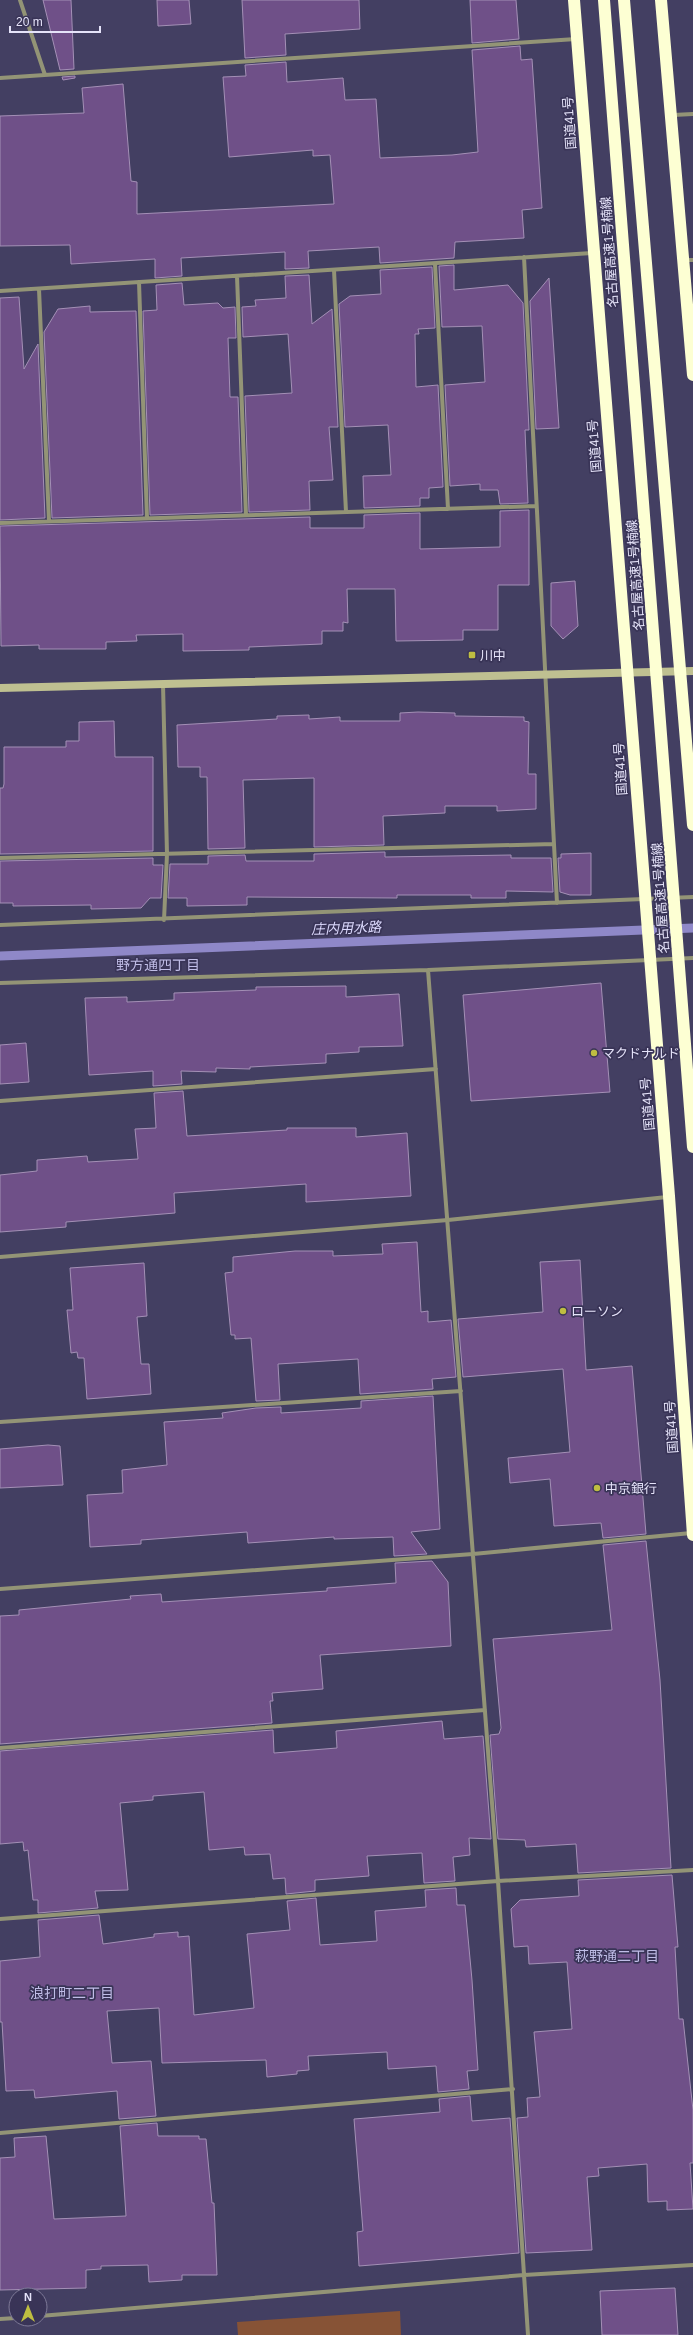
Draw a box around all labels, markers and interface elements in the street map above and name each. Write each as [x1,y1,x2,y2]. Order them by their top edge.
scale bar [10,8,100,34]
text: 20 m [16,15,43,29]
street label: 国道41号 [560,96,579,150]
street label: 名古屋高速1号楠線 [598,196,621,308]
street label: 国道41号 [585,419,604,473]
street label: 名古屋高速1号楠線 [624,519,647,631]
place label: 川中 [480,648,506,663]
marker: 川中 [467,650,477,660]
street label: 国道41号 [611,742,630,796]
street label: 名古屋高速1号楠線 [649,842,672,954]
water label: 庄内用水路 [311,919,382,937]
district label: 野方通四丁目 [116,957,200,973]
place label: マクドナルド [602,1046,680,1061]
marker: マクドナルド [589,1048,599,1058]
street label: 国道41号 [638,1077,657,1131]
place label: ローソン [571,1304,623,1319]
marker: ローソン [558,1306,568,1316]
street label: 国道41号 [662,1400,681,1454]
place label: 中京銀行 [605,1481,657,1496]
marker: 中京銀行 [592,1483,602,1493]
district label: 萩野通二丁目 [575,1948,659,1964]
district label: 浪打町二丁目 [30,1985,114,2001]
north arrow [8,2287,48,2327]
text: N [24,2291,32,2303]

